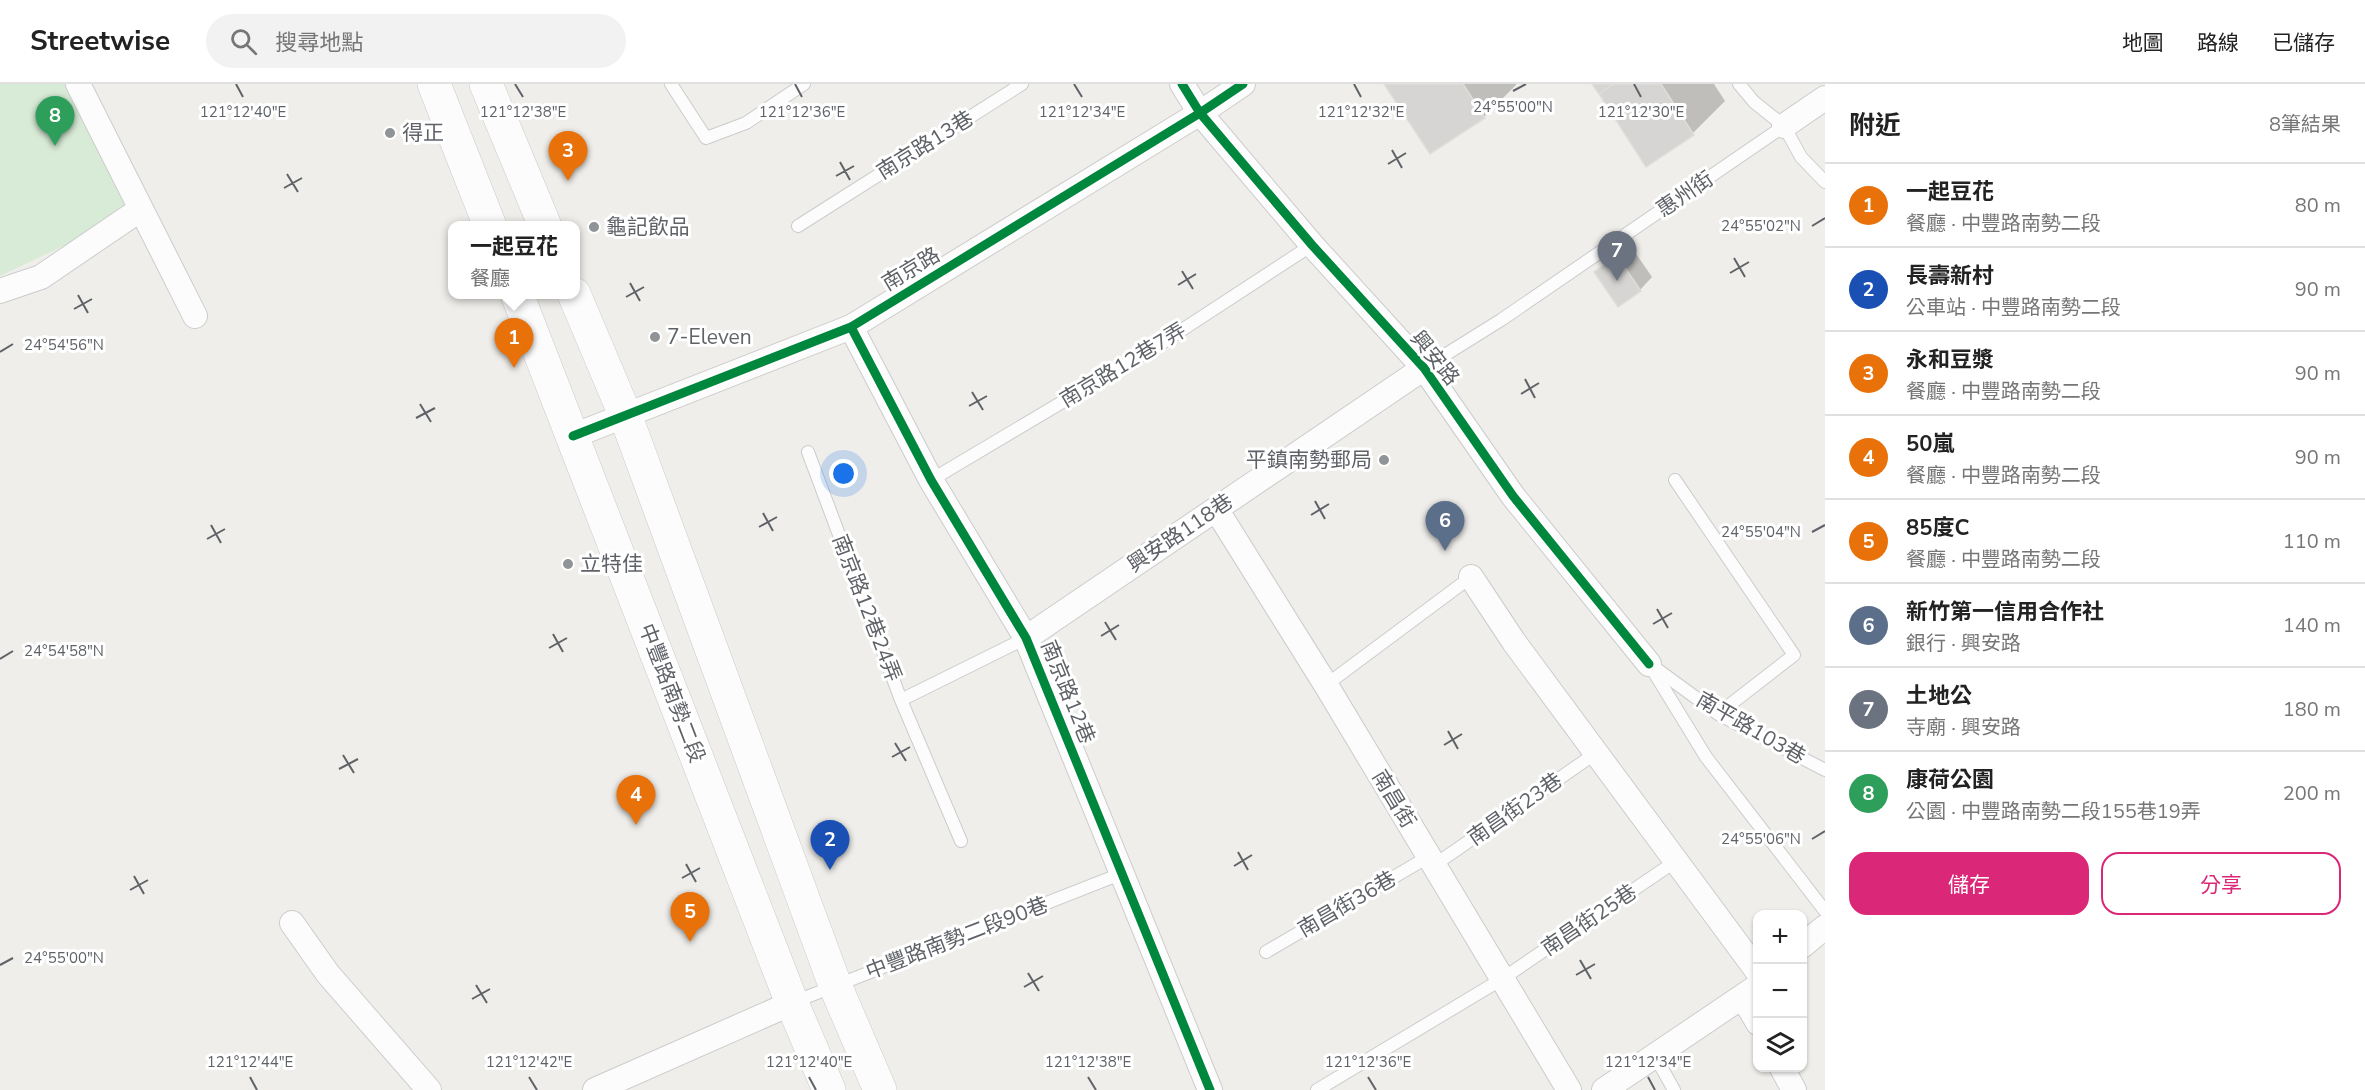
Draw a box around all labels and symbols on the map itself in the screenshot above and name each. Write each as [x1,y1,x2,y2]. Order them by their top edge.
pin: 8 [36,97,74,146]
text: 24°55'00"N [1473,97,1553,117]
text: 121°12'40"E [200,102,286,122]
text: 121°12'38"E [480,102,566,122]
text: 121°12'36"E [759,102,845,122]
text: 121°12'34"E [1039,102,1125,122]
text: 121°12'32"E [1318,102,1404,122]
text: 121°12'30"E [1598,102,1684,122]
street label: 南京路13巷 [871,104,979,186]
place label: 得正 [402,119,444,147]
marker: 得正 [383,126,397,140]
pin: 3 [548,132,588,181]
street label: 惠州街 [1651,165,1719,223]
place label: 龜記飲品 [606,213,690,241]
text: 24°55'02"N [1721,216,1801,236]
marker: 龜記飲品 [587,220,601,234]
pin: 7 [1598,232,1636,281]
street label: 南京路 [877,241,945,297]
street label: 南京路12巷7弄 [1055,316,1191,414]
pin: 1 [494,318,534,368]
place label: 7-Eleven [667,323,752,351]
street label: 興安路 [1404,325,1466,391]
marker: 7-Eleven [648,330,662,344]
text: 24°54'56"N [24,335,104,355]
place label: 平鎮南勢郵局 [1246,446,1372,474]
marker: 平鎮南勢郵局 [1377,453,1391,467]
your location [829,459,858,488]
street label: 興安路118巷 [1122,487,1238,579]
pin: 6 [1426,502,1464,551]
text: 24°55'04"N [1721,522,1801,542]
street label: 南京路12巷24弄 [826,530,908,686]
place label: 立特佳 [580,550,643,578]
marker: 立特佳 [561,557,575,571]
street label: 中豐路南勢二段 [633,619,711,767]
street label: 南京路12巷 [1035,636,1101,748]
text: 24°54'58"N [24,641,104,661]
street label: 南平路103巷 [1691,685,1811,771]
street label: 南昌街 [1366,765,1422,833]
street label: 南昌街23巷 [1462,766,1568,852]
pin: 4 [616,776,656,825]
pin: 2 [810,820,850,870]
text: 24°55'06"N [1721,829,1801,849]
street label: 南昌街36巷 [1293,865,1401,943]
street label: 南昌街25巷 [1536,878,1642,962]
street label: 中豐路南勢二段90巷 [862,890,1052,986]
pin: 5 [670,892,710,942]
text: 24°55'00"N [24,948,104,968]
text: 121°12'44"E [207,1052,293,1072]
text: 121°12'42"E [486,1052,572,1072]
text: 121°12'40"E [766,1052,852,1072]
text: 121°12'38"E [1045,1052,1131,1072]
text: 121°12'36"E [1325,1052,1411,1072]
text: 121°12'34"E [1605,1052,1691,1072]

